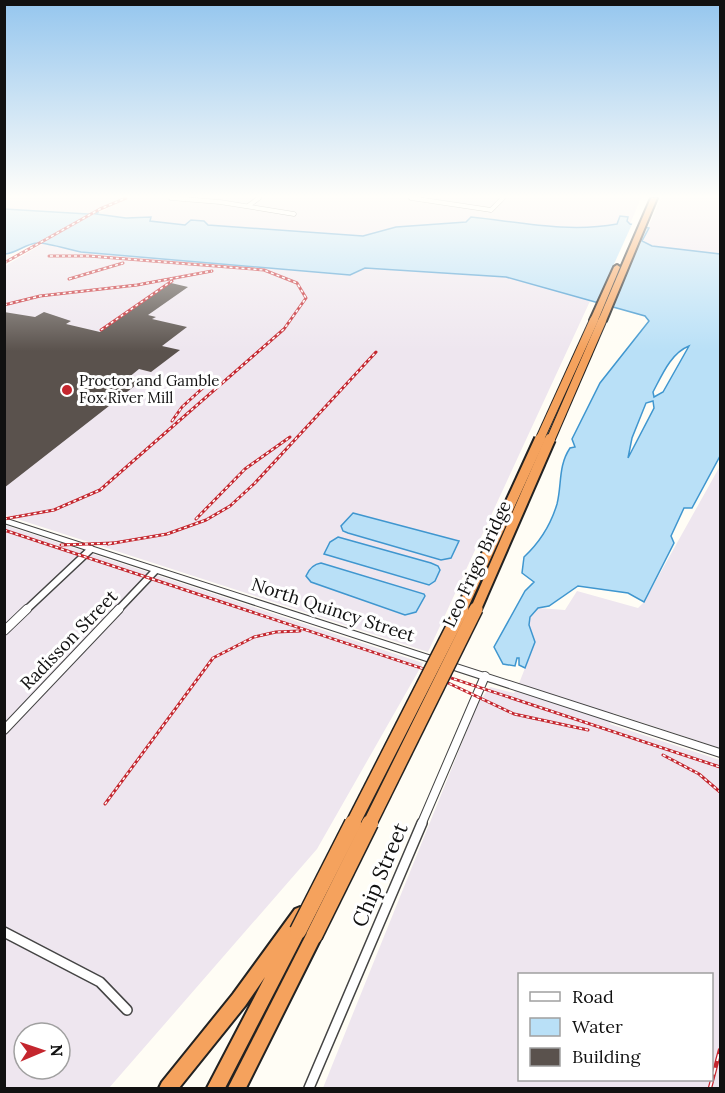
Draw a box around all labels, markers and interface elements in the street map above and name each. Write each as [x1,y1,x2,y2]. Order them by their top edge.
place label: Proctor and Gamble Fox River Mill [79,371,219,407]
marker: Proctor and Gamble Fox River Mill [60,383,74,397]
street label: Leo Frigo Bridge [437,497,516,631]
street label: North Quincy Street [249,572,418,647]
street label: Radisson Street [15,585,122,695]
street label: Chip Street [345,818,414,931]
legend [518,973,713,1081]
text: Road [572,985,614,1008]
text: Water [572,1015,623,1038]
north arrow [12,1021,72,1081]
text: N [47,1044,67,1057]
text: Building [572,1045,642,1068]

